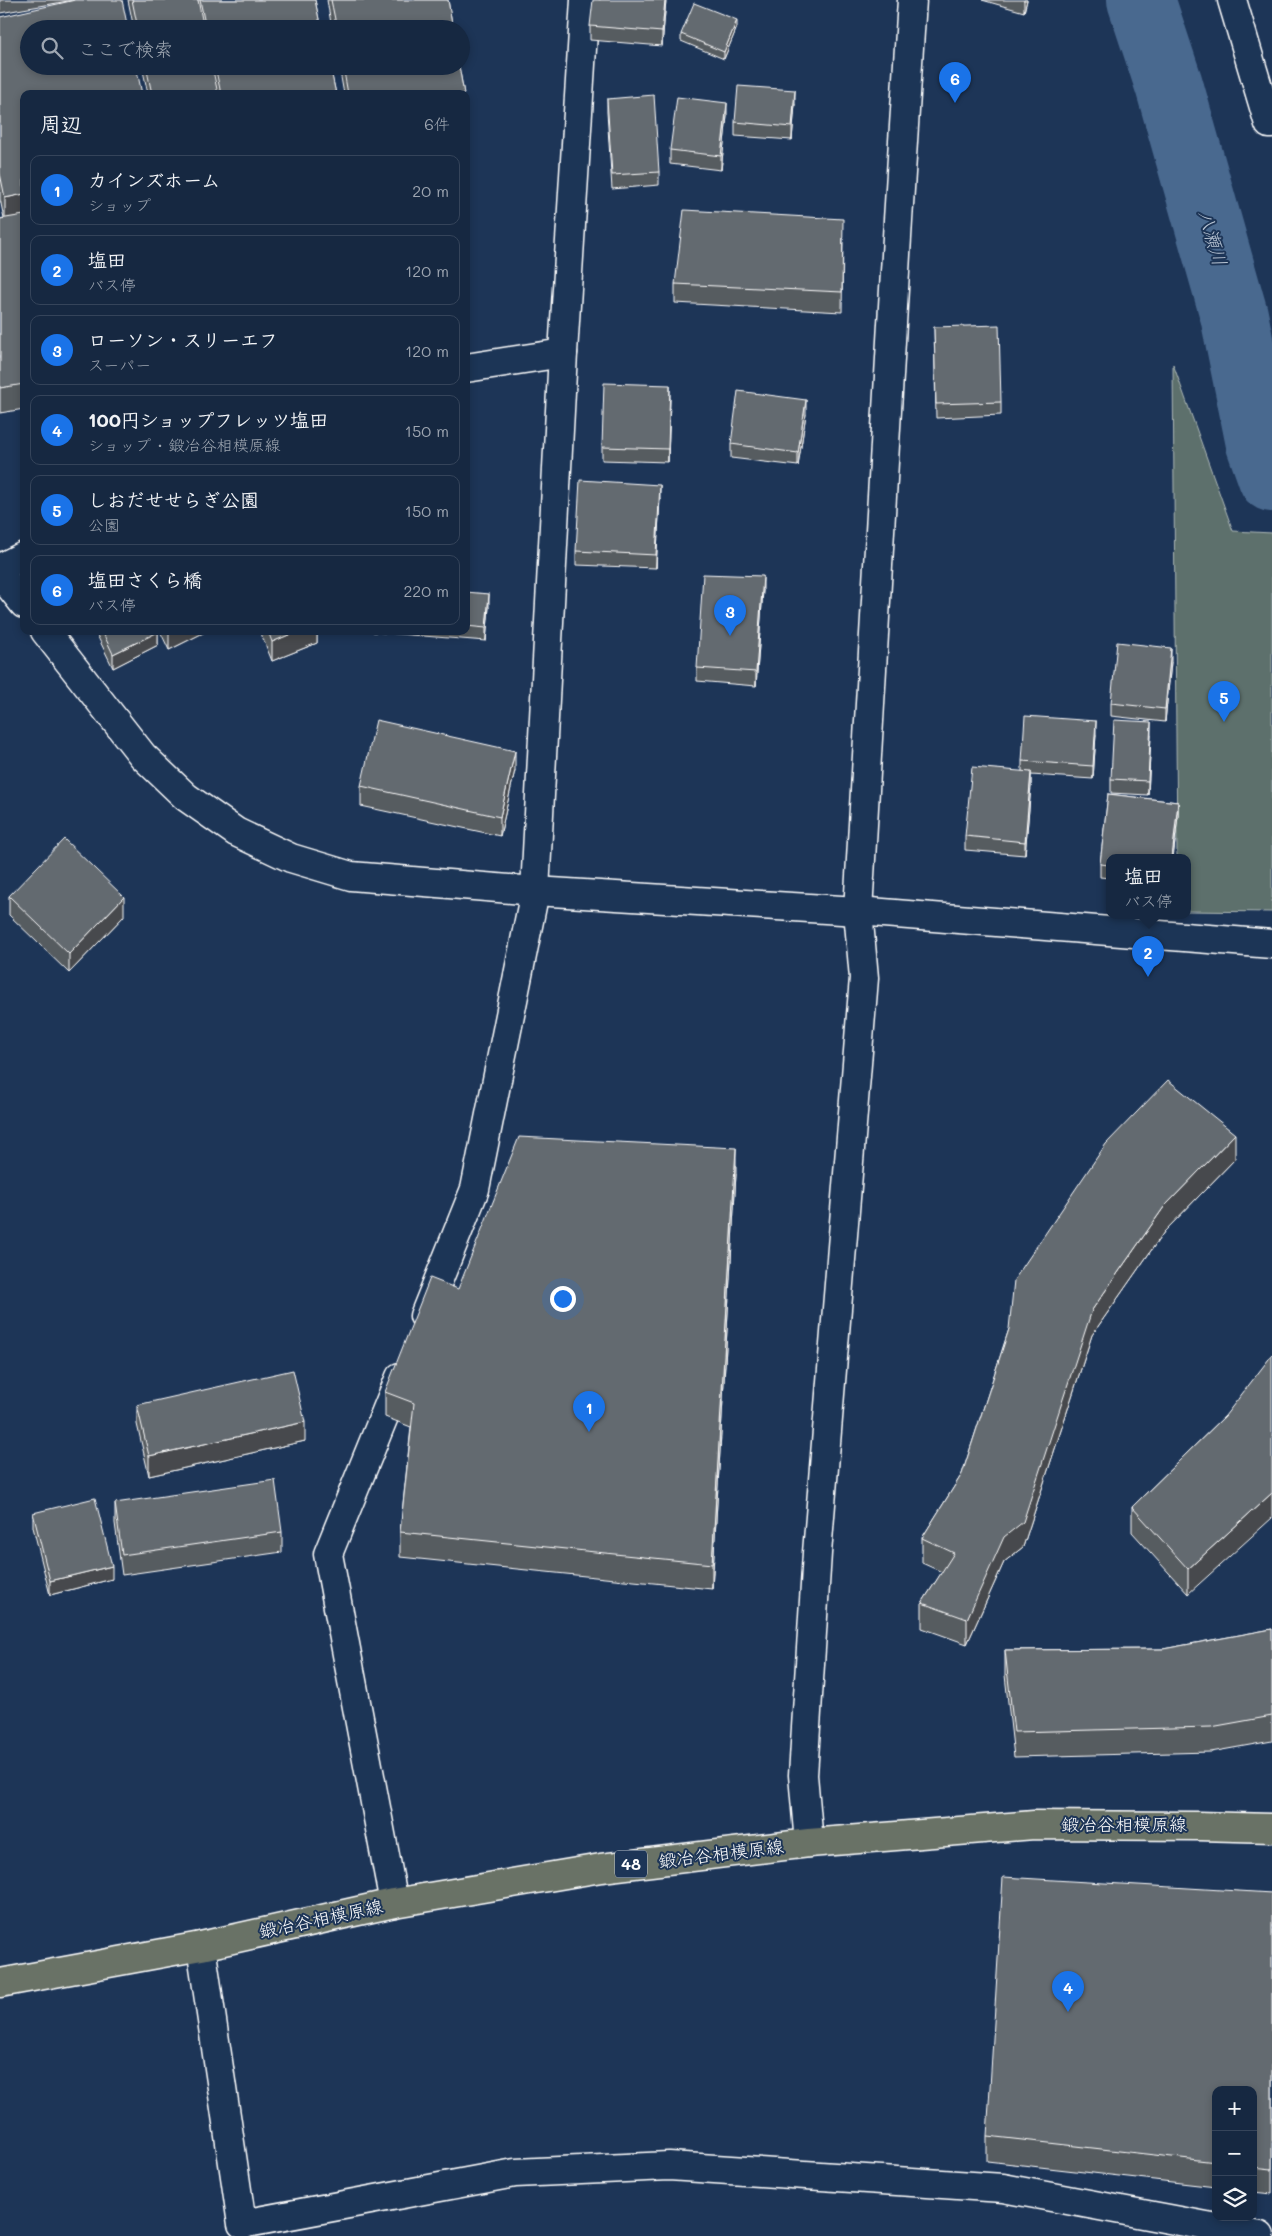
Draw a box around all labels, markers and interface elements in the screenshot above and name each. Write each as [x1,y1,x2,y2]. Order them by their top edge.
search box [20,20,470,75]
icon: search [38,34,66,62]
text: ここで検索 [78,36,173,61]
pin: 6 [939,62,971,103]
text: 周辺 [40,110,82,137]
text: 6件 [424,113,450,134]
text: カインズホーム [88,167,220,192]
text: 1 [53,180,61,201]
text: 20 m [412,180,449,201]
text: ショップ [88,194,151,215]
water label: 八瀬川 [1194,207,1233,269]
text: 塩田 [88,247,126,272]
text: 2 [53,260,61,281]
text: 120 m [405,260,449,281]
text: バス停 [88,274,136,295]
text: ローソン・スリーエフ [88,327,278,352]
text: 3 [52,340,62,361]
text: 120 m [405,340,449,361]
text: スーパー [88,354,151,375]
text: 100円ショップフレッツ塩田 [88,407,328,432]
text: 4 [52,420,62,441]
text: 150 m [405,420,449,441]
text: ショップ · 鍛冶谷相模原線 [88,434,281,455]
text: しおだせせらぎ公園 [88,487,259,512]
text: 5 [52,500,62,521]
text: 150 m [405,500,449,521]
text: 公園 [88,514,120,535]
text: 塩田さくら橋 [88,567,202,592]
text: 6 [52,580,62,601]
text: 220 m [403,580,449,601]
text: バス停 [88,594,136,615]
pin: 3 [714,595,746,636]
pin: 5 [1208,681,1240,722]
popup [1106,854,1191,919]
text: 塩田 [1124,863,1163,888]
text: バス停 [1124,890,1173,911]
pin: 2 [1132,936,1164,977]
your location [550,1286,576,1312]
pin: 1 [573,1391,605,1432]
street label: 鍛冶谷相模原線 [1061,1812,1187,1836]
street label: 鍛冶谷相模原線 [657,1833,785,1873]
road number: 48 [615,1850,647,1878]
street label: 鍛冶谷相模原線 [257,1893,385,1943]
pin: 4 [1052,1971,1084,2012]
map controls [1212,2086,1257,2221]
button: + [1212,2086,1257,2131]
button: − [1212,2131,1257,2176]
button: layers [1212,2176,1257,2221]

